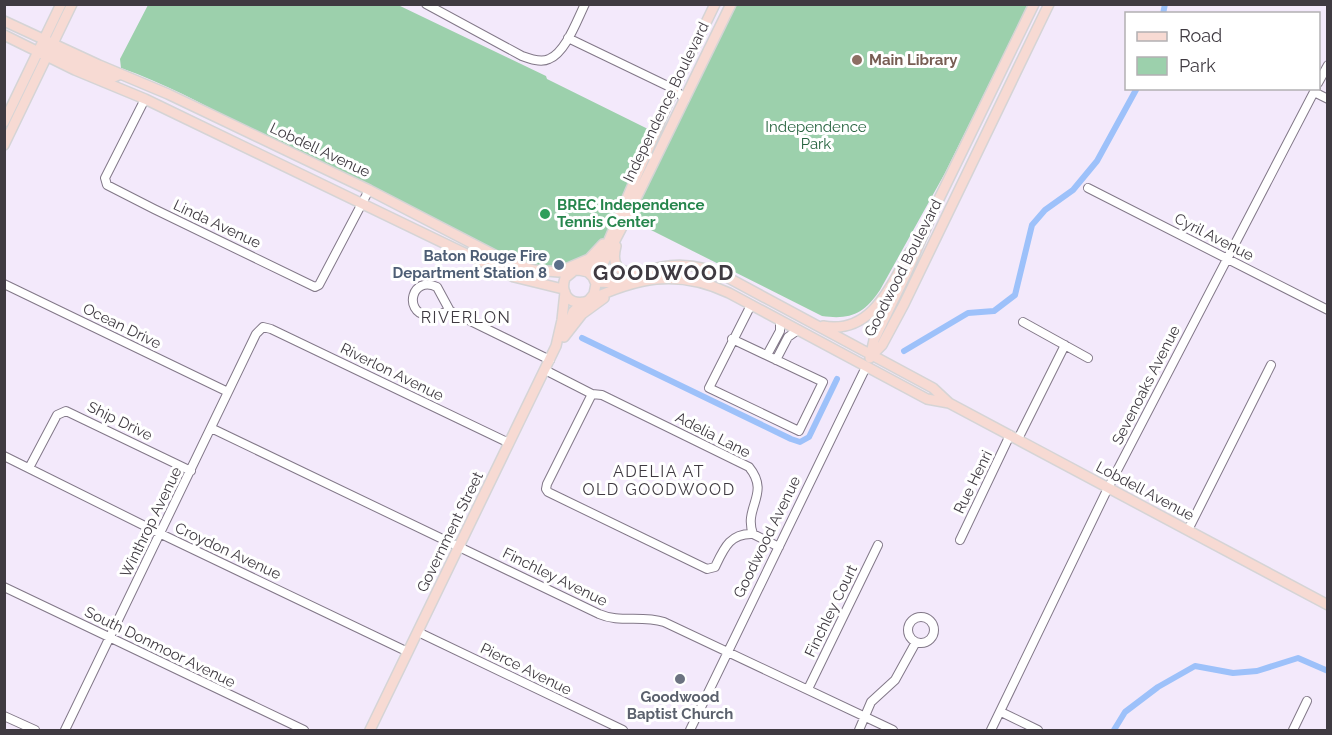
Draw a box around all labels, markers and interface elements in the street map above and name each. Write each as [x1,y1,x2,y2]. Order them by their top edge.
legend [1125,12,1320,90]
street label: Independence Boulevard [619,19,713,185]
text: Road [1179,25,1222,46]
place label: Main Library [869,51,958,69]
marker: Main Library [850,53,864,67]
text: Park [1179,55,1216,76]
park label: Independence Park [765,118,867,153]
street label: Lobdell Avenue [267,119,373,181]
street label: Linda Avenue [170,196,264,252]
place label: BREC Independence Tennis Center [557,196,705,231]
street label: Goodwood Boulevard [861,196,945,340]
marker: BREC Independence Tennis Center [538,207,552,221]
street label: Cyril Avenue [1171,209,1257,265]
place label: Baton Rouge Fire Department Station 8 [393,247,547,282]
marker: Baton Rouge Fire Department Station 8 [552,258,566,272]
district label: GOODWOOD [593,260,735,285]
street label: Ocean Drive [80,299,164,353]
district label: RIVERLON [421,308,511,327]
street label: Sevenoaks Avenue [1108,322,1184,448]
street label: Riverlon Avenue [337,339,447,405]
street label: Ship Drive [85,398,156,445]
street label: Adelia Lane [672,408,754,462]
street label: Rue Henri [950,447,996,517]
street label: Lobdell Avenue [1093,458,1197,525]
district label: ADELIA AT OLD GOODWOOD [582,462,736,499]
street label: Winthrop Avenue [116,464,186,580]
street label: Government Street [413,469,487,595]
street label: Goodwood Avenue [730,473,804,601]
street label: Croydon Avenue [172,519,284,583]
street label: Finchley Avenue [500,544,610,610]
street label: Finchley Court [801,562,861,660]
street label: South Donmoor Avenue [82,603,238,691]
street label: Pierce Avenue [477,639,575,699]
marker: Goodwood Baptist Church [673,672,687,686]
place label: Goodwood Baptist Church [627,688,733,723]

